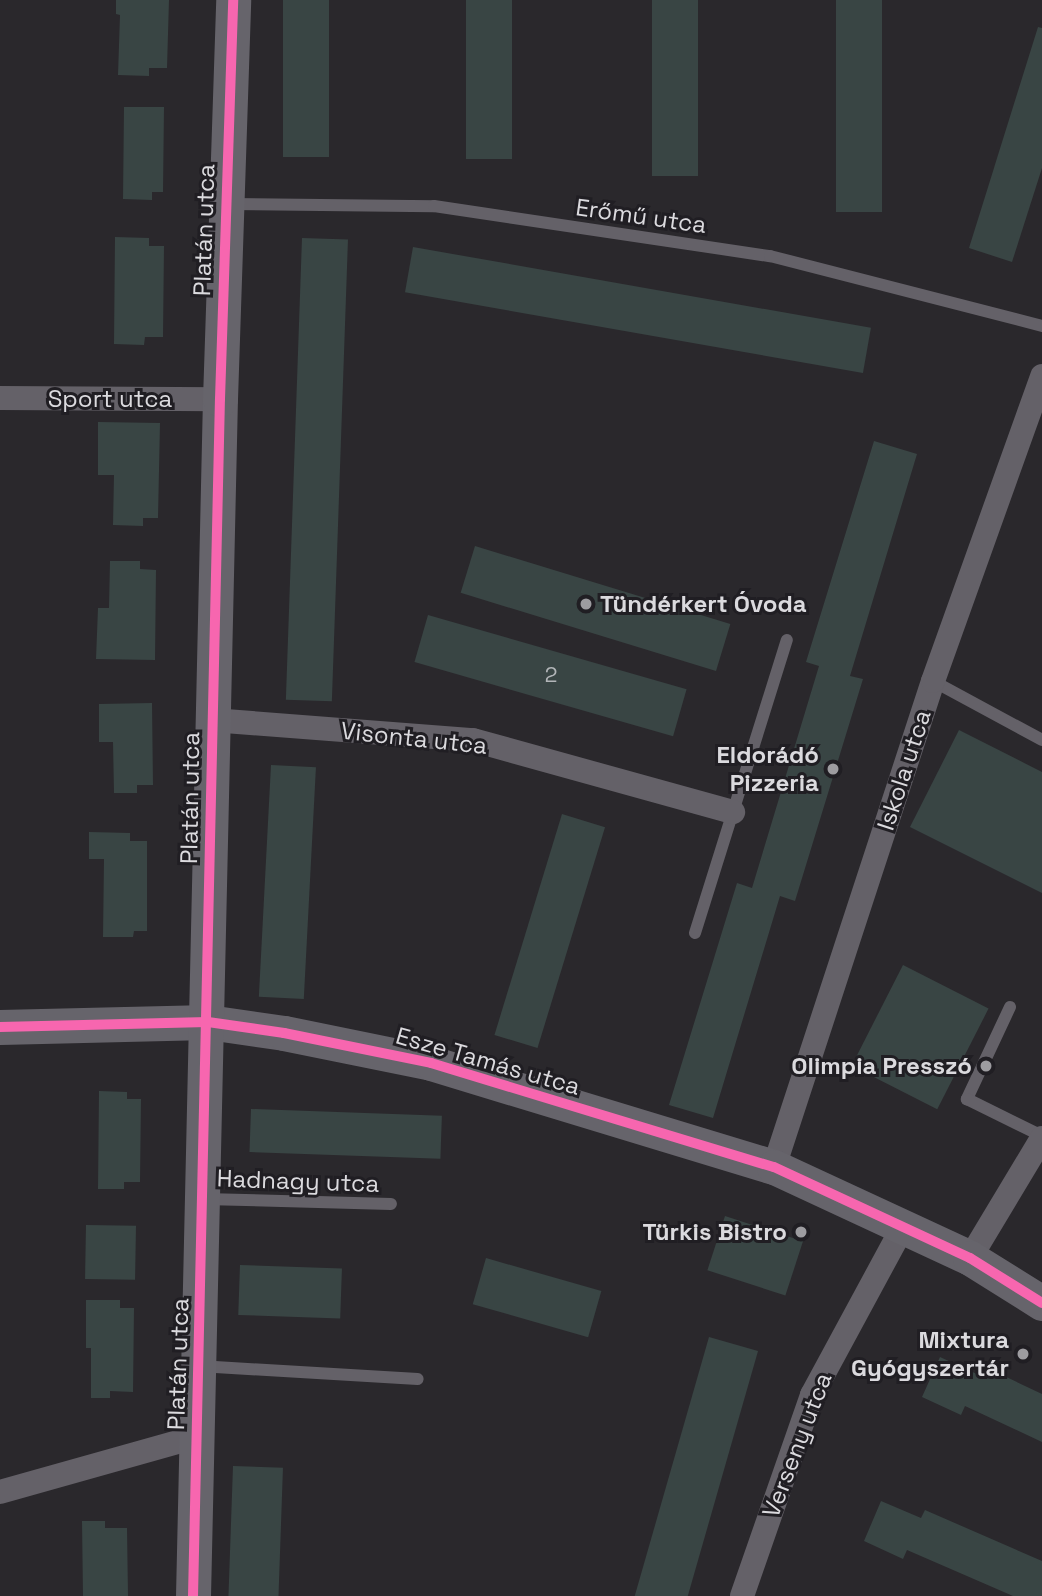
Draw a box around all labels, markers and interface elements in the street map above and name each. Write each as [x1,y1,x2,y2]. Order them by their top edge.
street label: Platán utca [187,163,221,297]
street label: Erőmű utca [574,193,708,239]
street label: Sport utca [48,385,172,413]
place label: Tündérkert Óvoda [600,590,807,618]
marker: Tündérkert Óvoda [578,596,594,612]
house number: 2 [545,662,557,688]
street label: Iskola utca [871,706,937,834]
street label: Visonta utca [339,716,489,760]
street label: Platán utca [174,732,206,864]
place label: Eldorádó Pizzeria [716,741,819,797]
marker: Eldorádó Pizzeria [825,761,841,777]
street label: Esze Tamás utca [392,1021,584,1101]
place label: Olimpia Presszó [791,1052,972,1080]
marker: Olimpia Presszó [978,1058,994,1074]
street label: Hadnagy utca [216,1164,380,1198]
place label: Türkis Bistro [642,1218,787,1246]
marker: Türkis Bistro [793,1224,809,1240]
street label: Platán utca [161,1297,195,1431]
place label: Mixtura Gyógyszertár [851,1326,1009,1382]
marker: Mixtura Gyógyszertár [1015,1346,1031,1362]
street label: Verseny utca [756,1369,838,1521]

